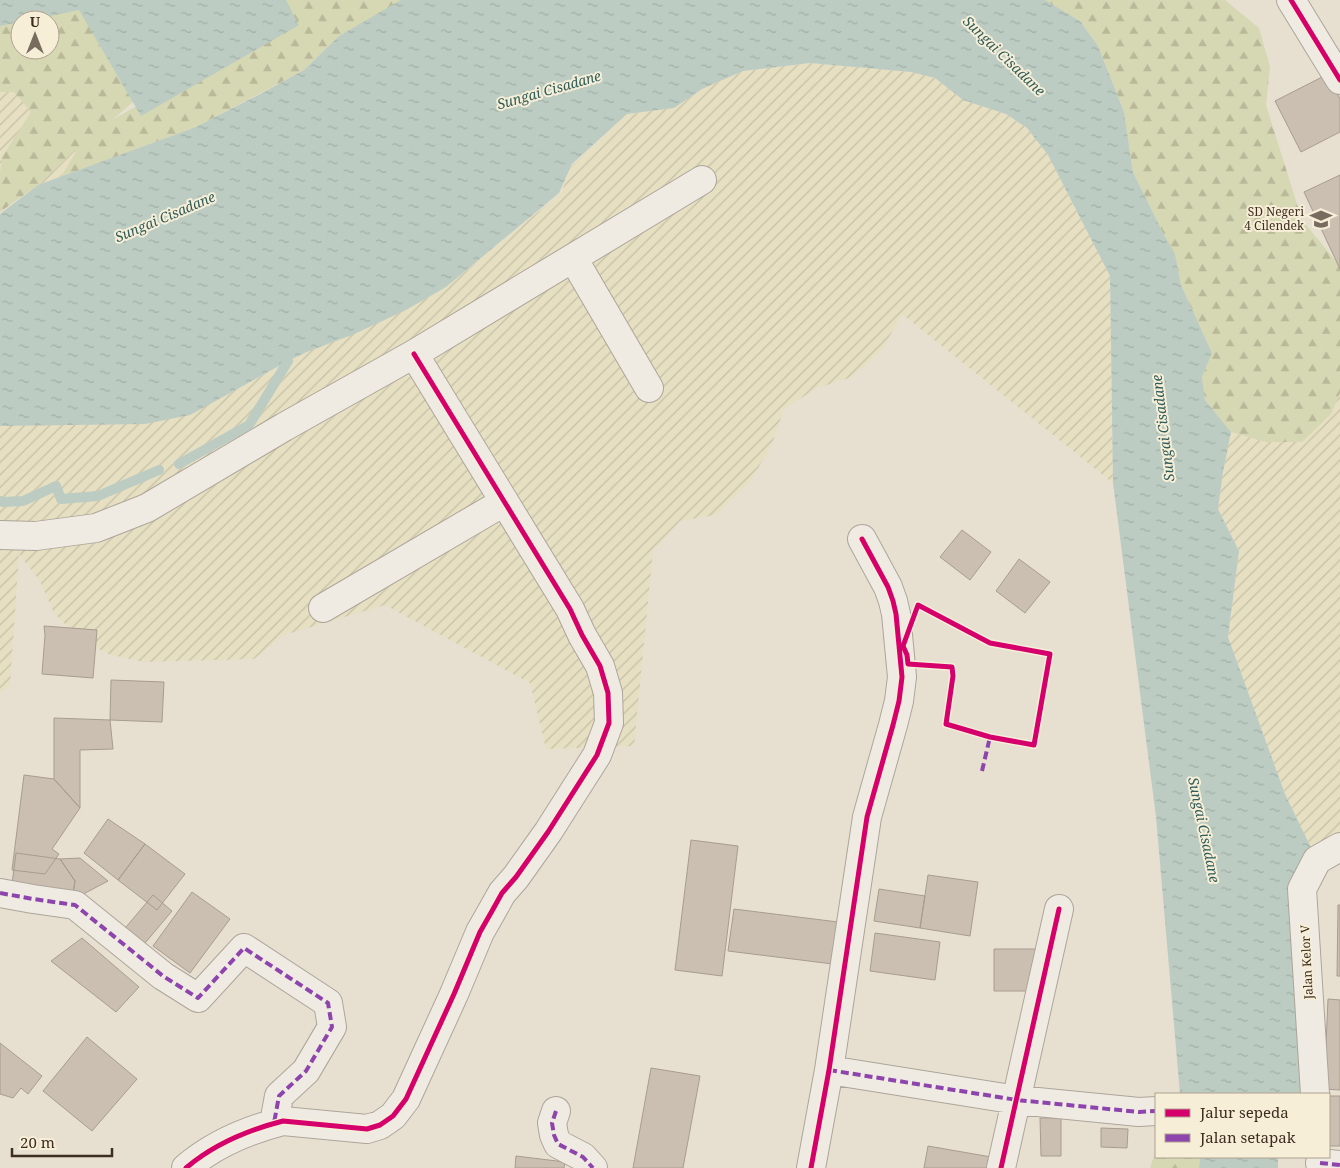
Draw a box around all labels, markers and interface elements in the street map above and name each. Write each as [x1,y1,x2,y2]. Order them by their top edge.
north arrow [10,10,60,60]
text: U [30,12,41,31]
water label: Sungai Cisadane [959,12,1050,100]
water label: Sungai Cisadane [495,66,603,113]
water label: Sungai Cisadane [112,187,218,246]
place label: SD Negeri 4 Cilendek [1244,203,1305,234]
school or university icon: SD Negeri 4 Cilendek [1308,206,1334,232]
water label: Sungai Cisadane [1147,374,1178,482]
water label: Sungai Cisadane [1184,775,1225,884]
street label: Jalan Kelor V [1296,924,1317,1001]
legend [1155,1093,1330,1158]
text: Jalur sepeda [1199,1102,1289,1122]
scale bar [12,1126,112,1158]
text: Jalan setapak [1199,1127,1296,1147]
text: 20 m [20,1132,55,1152]

